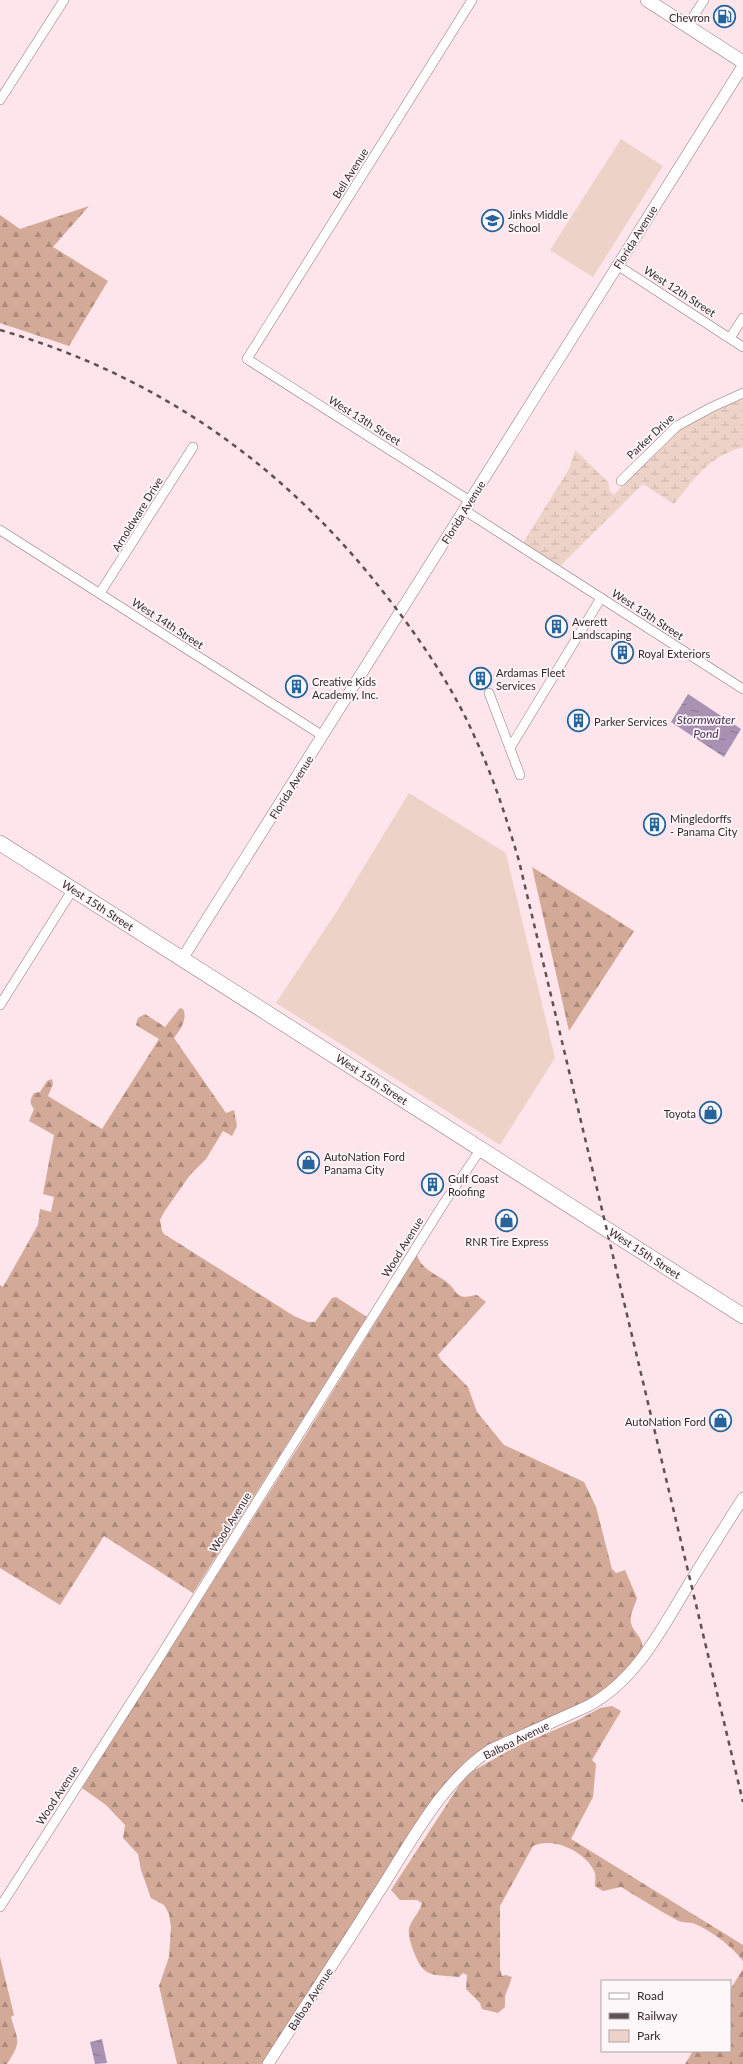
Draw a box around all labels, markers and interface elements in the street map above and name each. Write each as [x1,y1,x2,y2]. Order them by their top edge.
fuel station icon: Chevron [712,4,738,30]
place label: Chevron [669,11,710,24]
street label: Bell Avenue [329,145,371,201]
street label: Florida Avenue [610,203,660,271]
school or university icon: Jinks Middle School [479,207,505,233]
place label: Jinks Middle School [508,208,568,234]
street label: West 12th Street [642,263,718,319]
street label: West 13th Street [326,393,404,447]
street label: Parker Drive [624,411,676,461]
street label: Arnoldware Drive [109,474,165,554]
street label: Florida Avenue [438,478,488,546]
street label: West 13th Street [610,586,686,642]
street label: West 14th Street [130,595,206,651]
building icon: Averett Landscaping [544,614,570,640]
place label: Averett Landscaping [572,615,632,641]
building icon: Royal Exteriors [609,640,635,666]
place label: Royal Exteriors [638,647,710,660]
building icon: Ardamas Fleet Services [467,665,493,691]
place label: Ardamas Fleet Services [496,666,565,692]
building icon: Creative Kids Academy, Inc. [284,674,310,700]
place label: Creative Kids Academy, Inc. [312,675,378,701]
building icon: Parker Services [566,708,592,734]
water label: Stormwater Pond [677,712,736,741]
place label: Parker Services [594,715,668,728]
street label: Florida Avenue [266,753,316,821]
building icon: Mingledorffs - Panama City [642,811,668,837]
place label: Mingledorffs - Panama City [670,812,738,838]
street label: West 15th Street [60,877,136,933]
street label: West 15th Street [334,1051,410,1107]
shop icon: Toyota [698,1100,724,1126]
place label: Toyota [664,1107,696,1120]
shop icon: AutoNation Ford Panama City [296,1149,322,1175]
place label: AutoNation Ford Panama City [324,1150,405,1176]
building icon: Gulf Coast Roofing [420,1171,446,1197]
place label: Gulf Coast Roofing [448,1172,499,1198]
shop icon: RNR Tire Express [494,1208,520,1234]
street label: Wood Avenue [378,1214,426,1279]
street label: West 15th Street [607,1225,683,1281]
place label: RNR Tire Express [465,1235,549,1248]
shop icon: AutoNation Ford [708,1408,734,1434]
place label: AutoNation Ford [625,1415,706,1428]
street label: Wood Avenue [206,1489,254,1554]
street label: Balboa Avenue [481,1718,551,1762]
street label: Wood Avenue [33,1763,81,1827]
street label: Balboa Avenue [285,1965,335,2033]
legend [601,1980,731,2052]
text: Road [637,1988,664,2003]
text: Railway [637,2008,678,2023]
text: Park [637,2028,661,2043]

